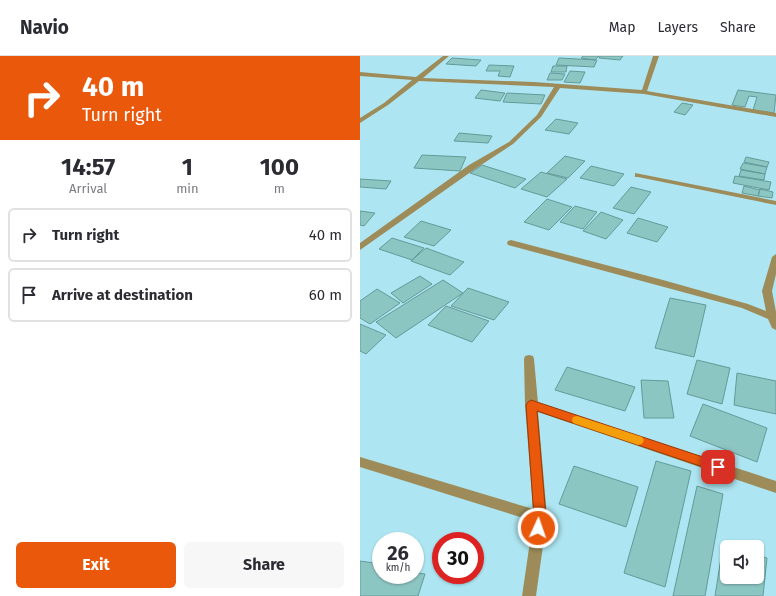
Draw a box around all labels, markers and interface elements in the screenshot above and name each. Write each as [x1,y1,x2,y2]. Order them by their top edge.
text: Navio [20,16,69,39]
text: Map [609,19,635,36]
text: Layers [657,19,698,36]
text: Share [720,19,756,36]
text: 40 m [82,70,145,103]
icon: right [16,72,68,124]
text: Turn right [82,104,162,126]
text: 14:57 [61,153,115,181]
text: 1 [182,153,193,181]
text: 100 [260,153,299,181]
text: Arrival [69,181,107,196]
text: min [176,181,199,196]
text: m [274,181,285,196]
icon: right [18,224,40,246]
text: Turn right [52,226,119,244]
text: 40 m [309,226,342,244]
icon: arrive [18,284,40,306]
text: Arrive at destination [52,286,193,304]
text: 60 m [309,286,342,304]
pin [701,450,735,484]
icon: arrive [707,456,729,478]
position arrow [517,507,559,549]
speed limit sign: 30 [432,532,484,584]
map controls [720,540,764,584]
button: sound [720,540,764,584]
text: 26 [387,541,409,565]
button: Exit [16,542,176,588]
button: Share [184,542,344,588]
text: km/h [386,562,410,574]

